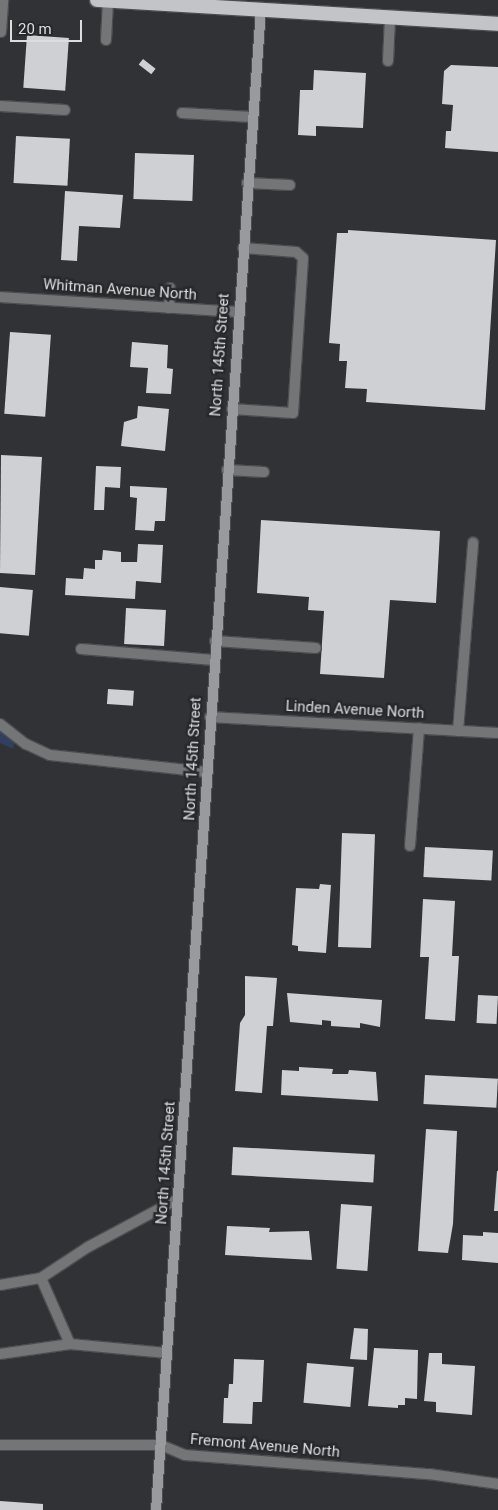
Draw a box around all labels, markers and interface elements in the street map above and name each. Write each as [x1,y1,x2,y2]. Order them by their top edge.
scale bar [12,10,85,42]
text: 20 m [18,20,52,38]
street label: Whitman Avenue North [43,276,197,304]
street label: North 145th Street [207,293,233,417]
street label: North 145th Street [181,697,205,821]
street label: Linden Avenue North [285,697,425,723]
street label: North 145th Street [153,1101,179,1225]
street label: Fremont Avenue North [189,1430,341,1462]

